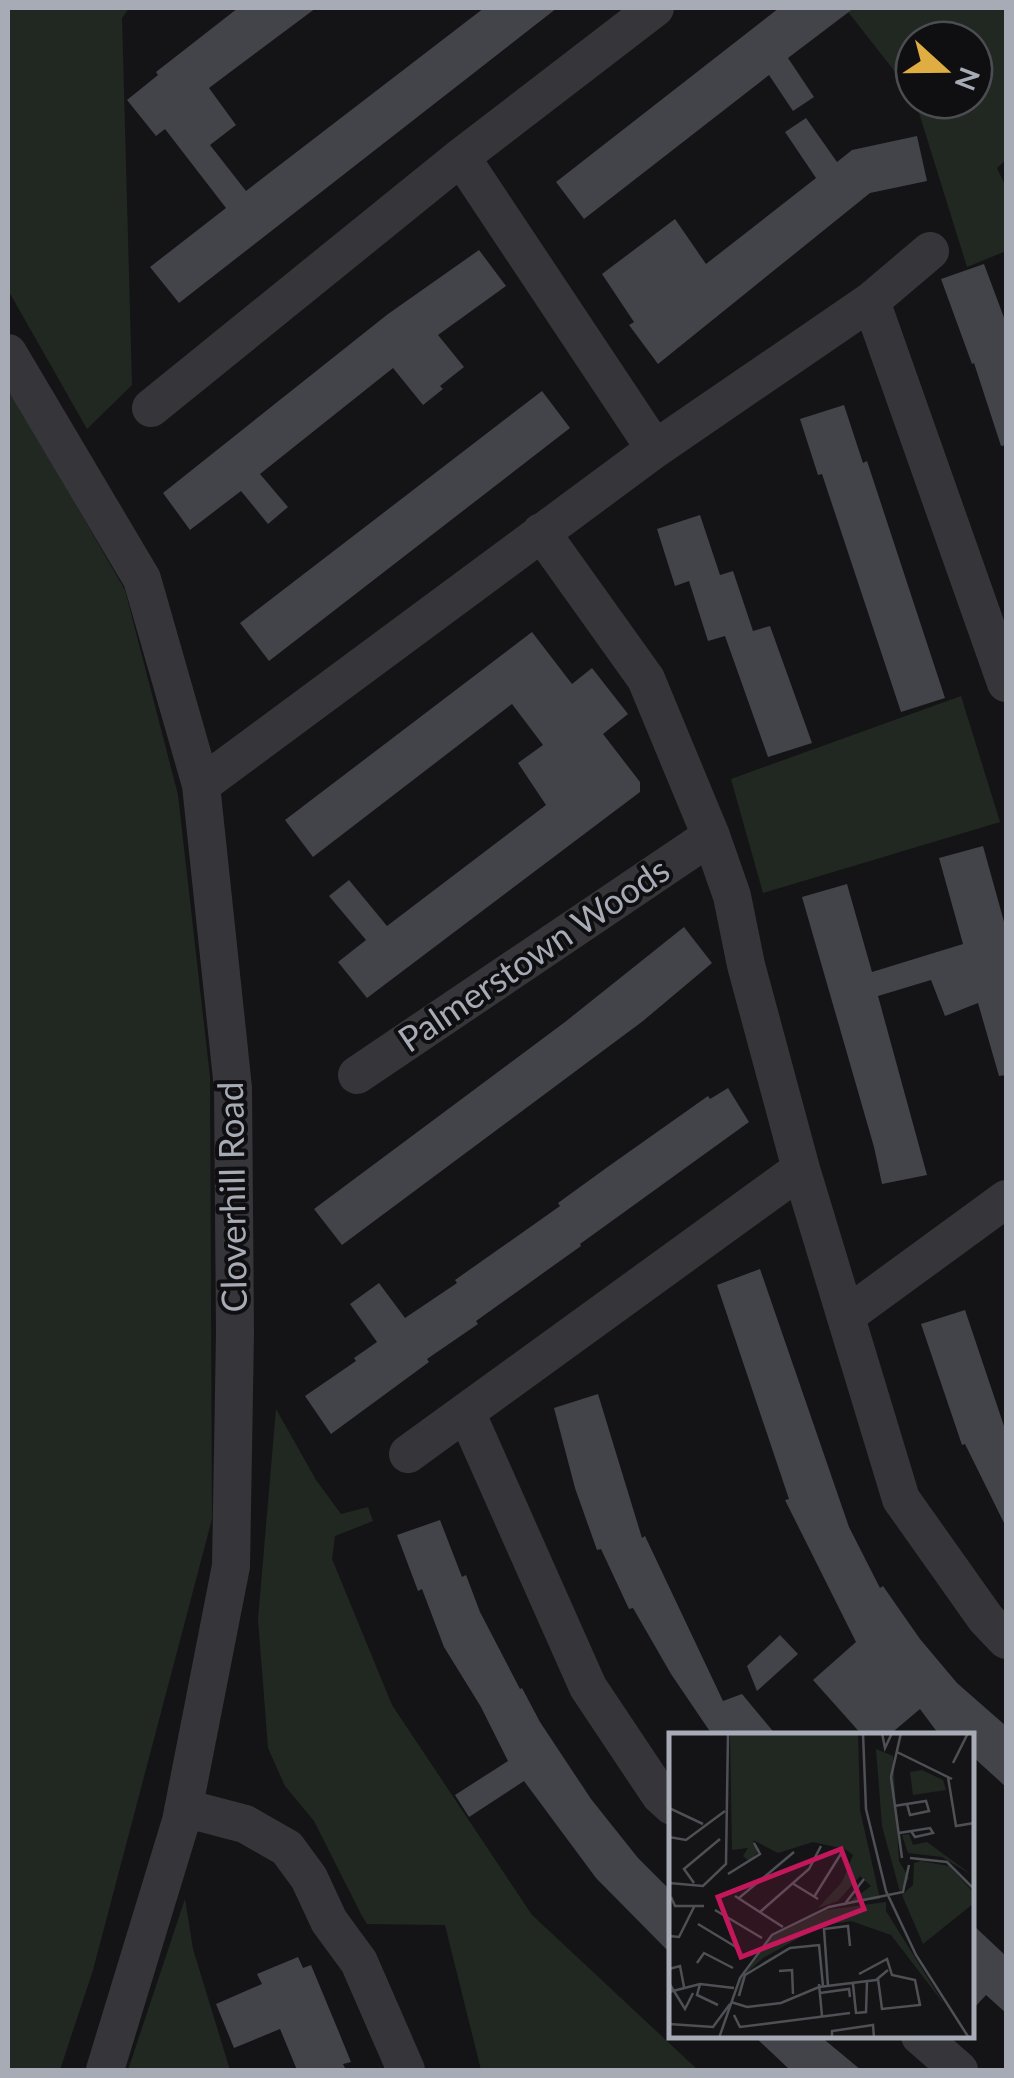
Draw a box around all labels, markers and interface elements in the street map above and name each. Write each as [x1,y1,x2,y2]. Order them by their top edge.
north arrow [894,20,994,120]
text: N [949,63,988,95]
street label: Palmerstown Woods [390,847,676,1060]
street label: Cloverhill Road [208,1081,254,1313]
inset map [669,1733,974,2038]

